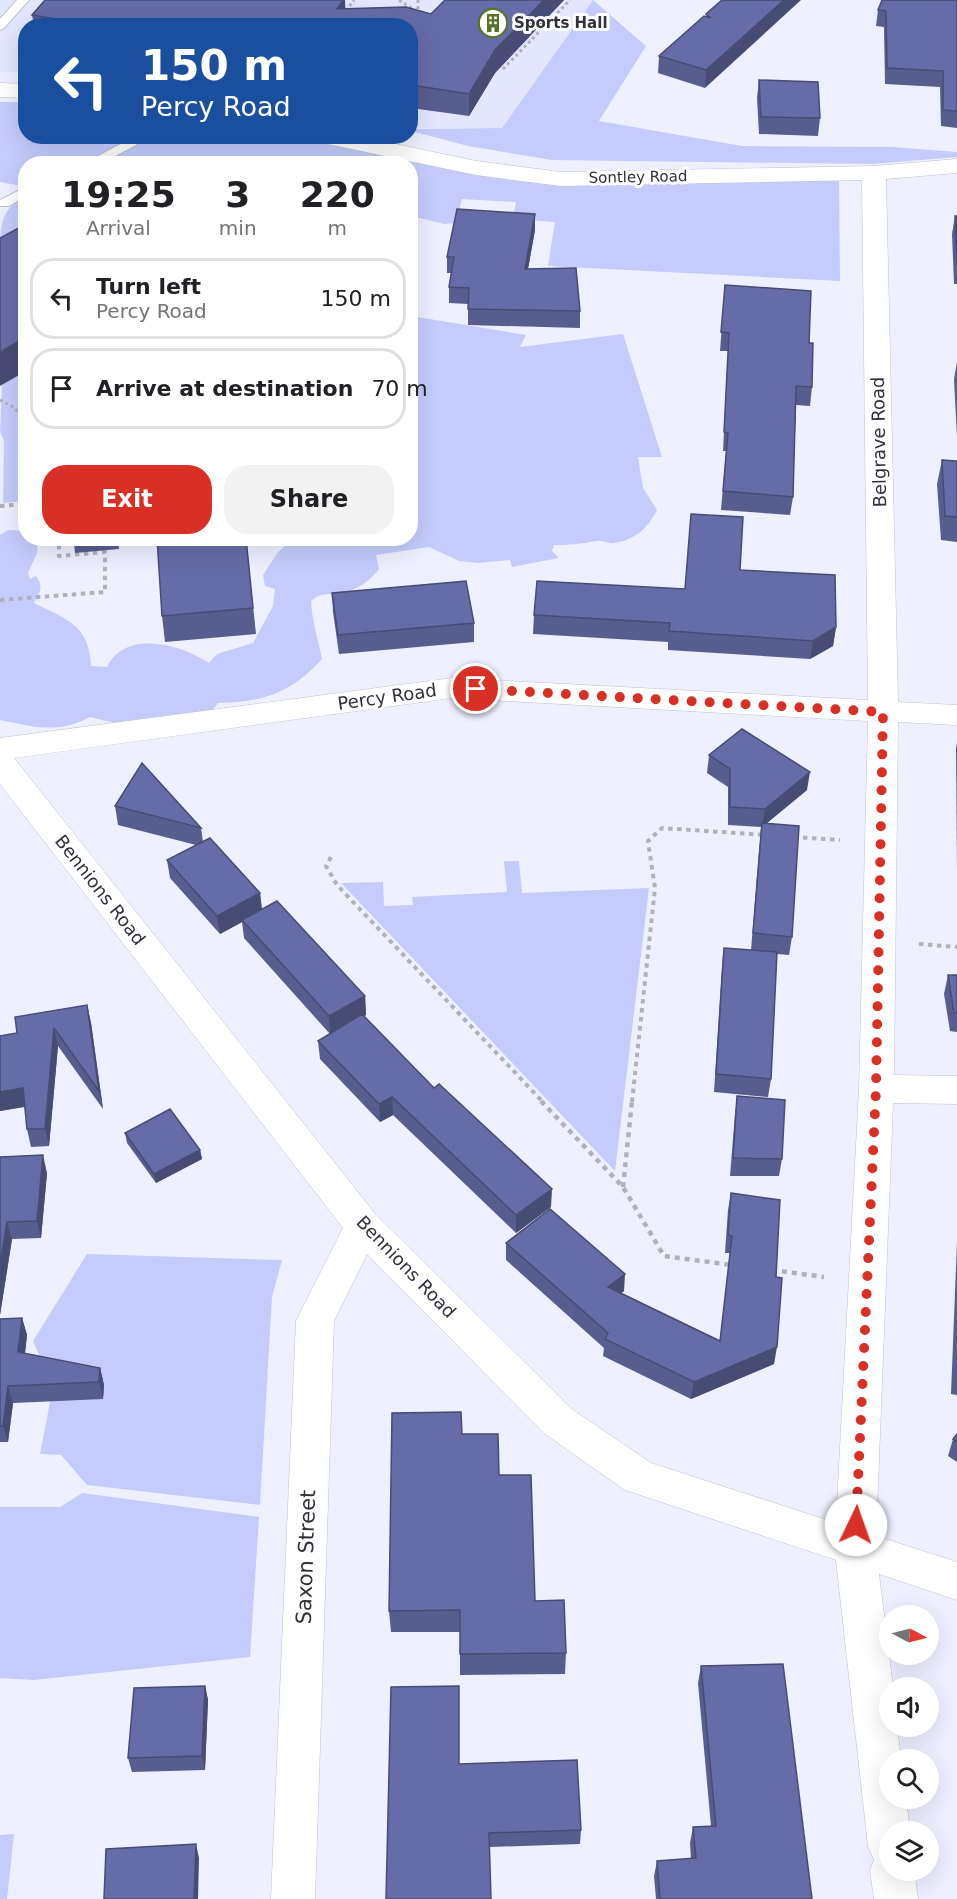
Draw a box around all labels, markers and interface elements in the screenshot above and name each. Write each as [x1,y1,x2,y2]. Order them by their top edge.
building icon: Sports Hall [477,7,509,39]
place label: Sports Hall [514,14,608,32]
text: 150 m [141,41,287,90]
icon: left [42,42,120,120]
text: Percy Road [141,91,291,122]
street label: Sontley Road [588,167,688,187]
text: 19:25 [61,174,176,215]
text: 3 [225,174,250,215]
text: 220 [300,174,375,215]
text: Arrival [86,216,151,240]
text: min [219,216,257,240]
text: m [328,216,347,240]
text: Turn left [96,274,201,299]
icon: left [45,282,78,315]
text: 150 m [321,286,391,311]
text: Percy Road [96,299,207,323]
icon: arrive [45,372,78,405]
text: Arrive at destination [96,376,353,401]
text: 70 m [371,376,428,401]
street label: Belgrave Road [867,376,890,508]
button: Exit [42,465,212,534]
button: Share [224,465,394,534]
pin [450,663,501,714]
icon: arrive [459,672,492,705]
street label: Percy Road [336,679,438,714]
street label: Bennions Road [51,830,150,949]
street label: Bennions Road [352,1211,460,1322]
street label: Saxon Street [292,1489,320,1625]
position arrow [824,1493,888,1557]
north arrow [879,1605,939,1665]
map controls [879,1605,939,1881]
button: sound [879,1677,939,1737]
button: search [879,1749,939,1809]
button: layers [879,1821,939,1881]

